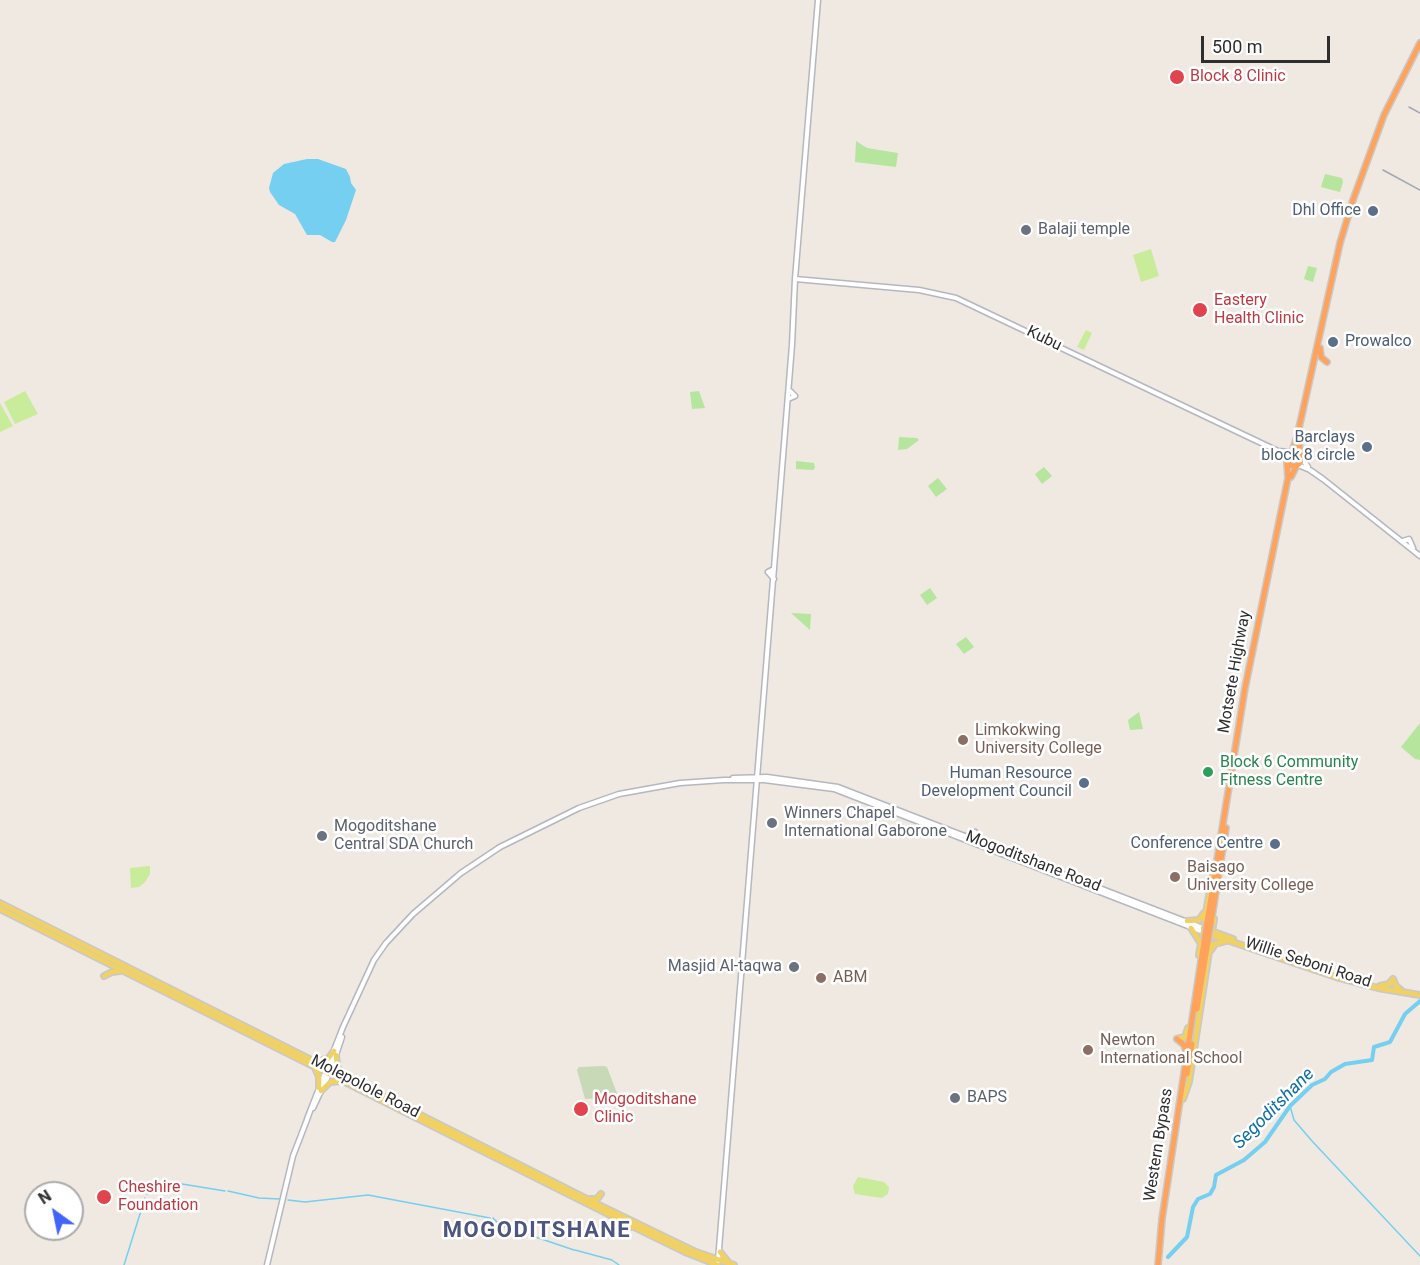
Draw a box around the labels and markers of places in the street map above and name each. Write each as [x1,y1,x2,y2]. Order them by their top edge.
place label: Block 8 Clinic [1190,67,1286,87]
marker: Block 8 Clinic [1168,68,1186,86]
place label: Dhl Office [1292,201,1361,221]
marker: Dhl Office [1366,204,1380,218]
place label: Balaji temple [1038,220,1130,240]
marker: Balaji temple [1019,223,1033,237]
place label: Eastery Health Clinic [1214,291,1304,329]
marker: Eastery Health Clinic [1191,301,1209,319]
place label: Prowalco [1345,332,1412,352]
marker: Prowalco [1326,335,1340,349]
place label: Barclays block 8 circle [1261,428,1355,466]
marker: Barclays block 8 circle [1360,440,1374,454]
place label: Limkokwing University College [975,721,1102,759]
marker: Limkokwing University College [956,733,970,747]
place label: Block 6 Community Fitness Centre [1220,753,1358,791]
place label: Human Resource Development Council [921,764,1072,802]
marker: Block 6 Community Fitness Centre [1201,765,1215,779]
marker: Human Resource Development Council [1077,776,1091,790]
place label: Winners Chapel International Gaborone [784,804,947,842]
marker: Winners Chapel International Gaborone [765,816,779,830]
place label: Mogoditshane Central SDA Church [334,817,473,855]
marker: Mogoditshane Central SDA Church [315,829,329,843]
place label: Conference Centre [1131,834,1263,854]
marker: Conference Centre [1268,837,1282,851]
place label: Baisago University College [1187,858,1314,896]
marker: Baisago University College [1168,870,1182,884]
place label: Masjid Al-taqwa [668,957,782,977]
marker: Masjid Al-taqwa [787,960,801,974]
place label: ABM [833,968,867,988]
marker: ABM [814,971,828,985]
place label: Newton International School [1100,1031,1242,1069]
marker: Newton International School [1081,1043,1095,1057]
place label: BAPS [967,1088,1007,1108]
place label: Mogoditshane Clinic [594,1090,696,1128]
marker: BAPS [948,1091,962,1105]
marker: Mogoditshane Clinic [572,1100,590,1118]
place label: Cheshire Foundation [118,1178,198,1216]
marker: Cheshire Foundation [95,1188,113,1206]

